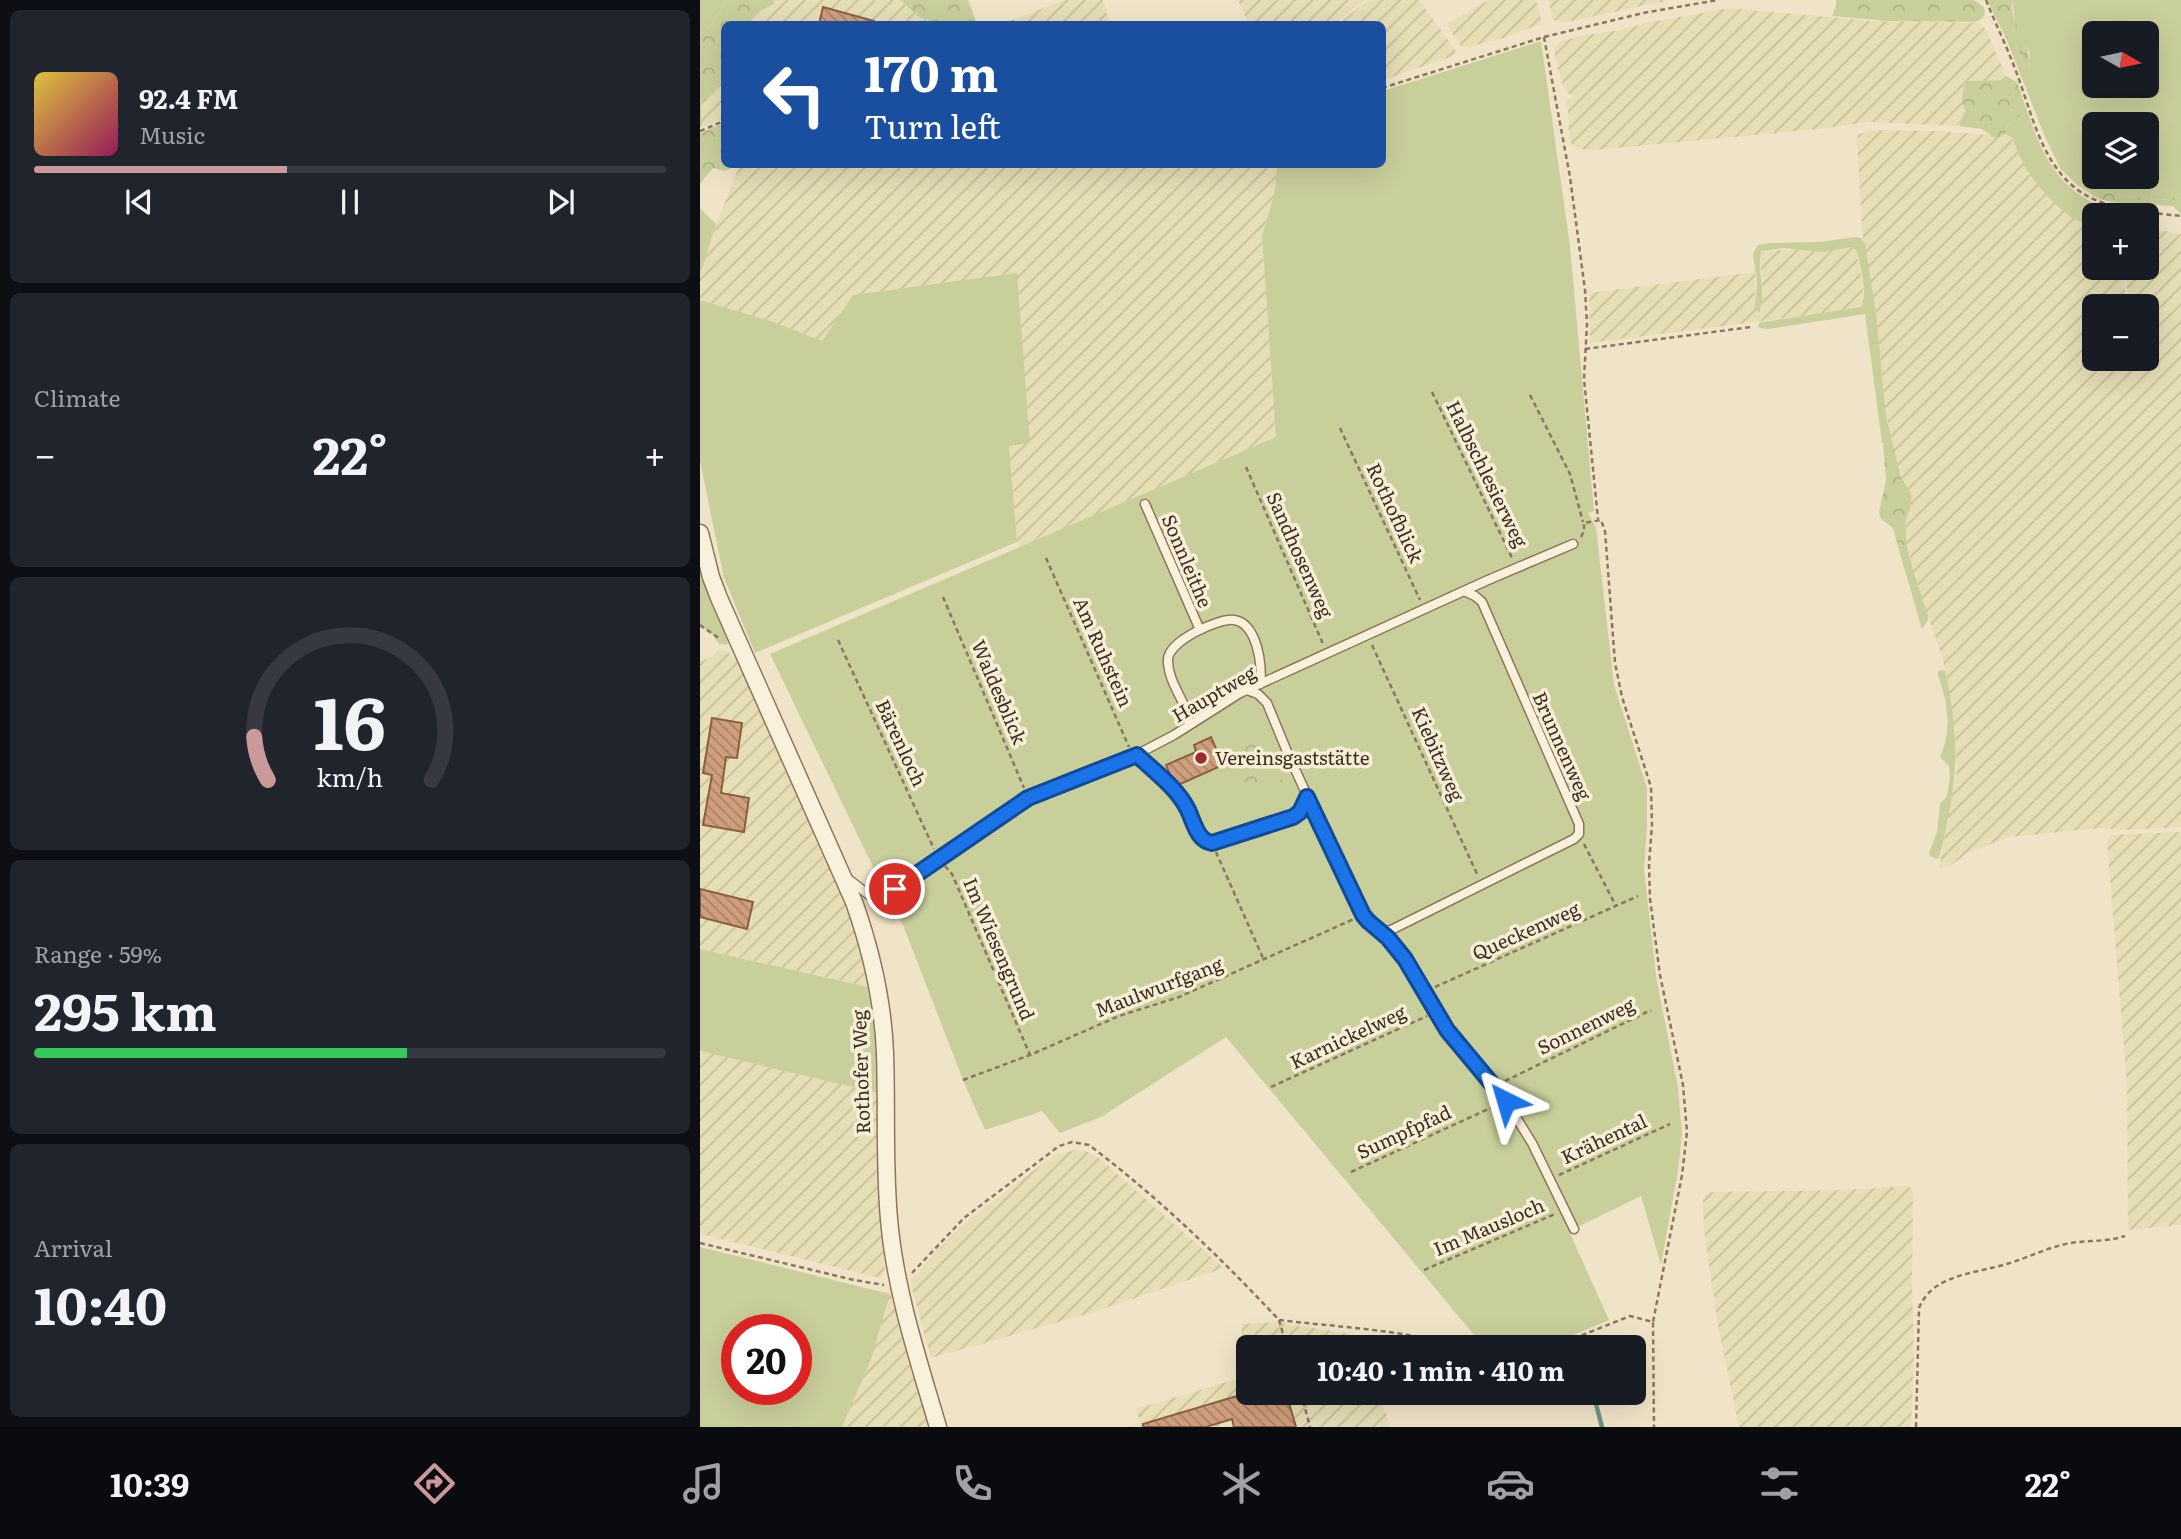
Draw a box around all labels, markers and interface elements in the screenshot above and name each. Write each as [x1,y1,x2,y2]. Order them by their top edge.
north arrow [2082,21,2160,98]
map controls [2082,21,2159,371]
text: 170 m [864,34,998,107]
icon: left [749,49,840,140]
text: 92.4 FM [139,78,238,117]
text: Turn left [864,101,1001,149]
button: layers [2082,112,2159,189]
text: Music [139,117,205,151]
icon: previous [120,183,158,221]
icon: pause [331,183,369,221]
icon: next [542,183,580,221]
button: + [2082,203,2159,280]
button: − [2082,294,2159,371]
text: Climate [34,380,120,414]
street label: Halbschlesierweg [1440,395,1536,552]
text: 22° [312,414,388,491]
text: − [34,424,56,481]
text: + [644,424,666,481]
street label: Rothofblick [1361,458,1431,567]
street label: Sandhosenweg [1261,487,1341,622]
street label: Sonnleithe [1156,510,1220,612]
street label: Am Ruhstein [1067,592,1141,711]
street label: Waldesblick [965,635,1035,749]
street label: Hauptweg [1166,658,1261,729]
text: 16 [314,664,386,772]
street label: Brunnenweg [1526,687,1600,805]
street label: Bärenloch [870,695,934,791]
street label: Kiebitzweg [1406,702,1472,806]
place label: Vereinsgaststätte [1215,743,1370,771]
marker: Vereinsgaststätte [1193,750,1209,766]
text: km/h [317,757,383,794]
pin [865,859,925,919]
icon: arrive [876,870,914,908]
street label: Im Wiesengrund [957,873,1043,1025]
street label: Queckenweg [1467,894,1584,966]
text: Range · 59% [34,936,162,970]
street label: Maulwurfgang [1091,949,1227,1023]
text: 295 km [34,970,217,1047]
street label: Sonnenweg [1532,989,1639,1061]
street label: Karnickelweg [1285,997,1410,1075]
street label: Rothofer Weg [844,1009,876,1135]
position arrow [1469,1064,1543,1138]
street label: Sumpfpfad [1352,1097,1456,1165]
street label: Krähental [1556,1106,1651,1170]
street label: Im Mausloch [1429,1190,1549,1262]
text: Arrival [34,1230,113,1264]
text: 10:40 [34,1264,167,1341]
speed limit sign: 20 [721,1314,812,1405]
text: 10:40 · 1 min · 410 m [1317,1350,1565,1389]
text: 10:39 [110,1459,190,1507]
icon: directions [410,1459,459,1508]
icon: music [679,1459,728,1508]
icon: phone [948,1459,997,1508]
icon: climate [1217,1459,1266,1508]
icon: car [1486,1459,1535,1508]
icon: filters [1755,1459,1804,1508]
text: 22° [2025,1459,2071,1507]

